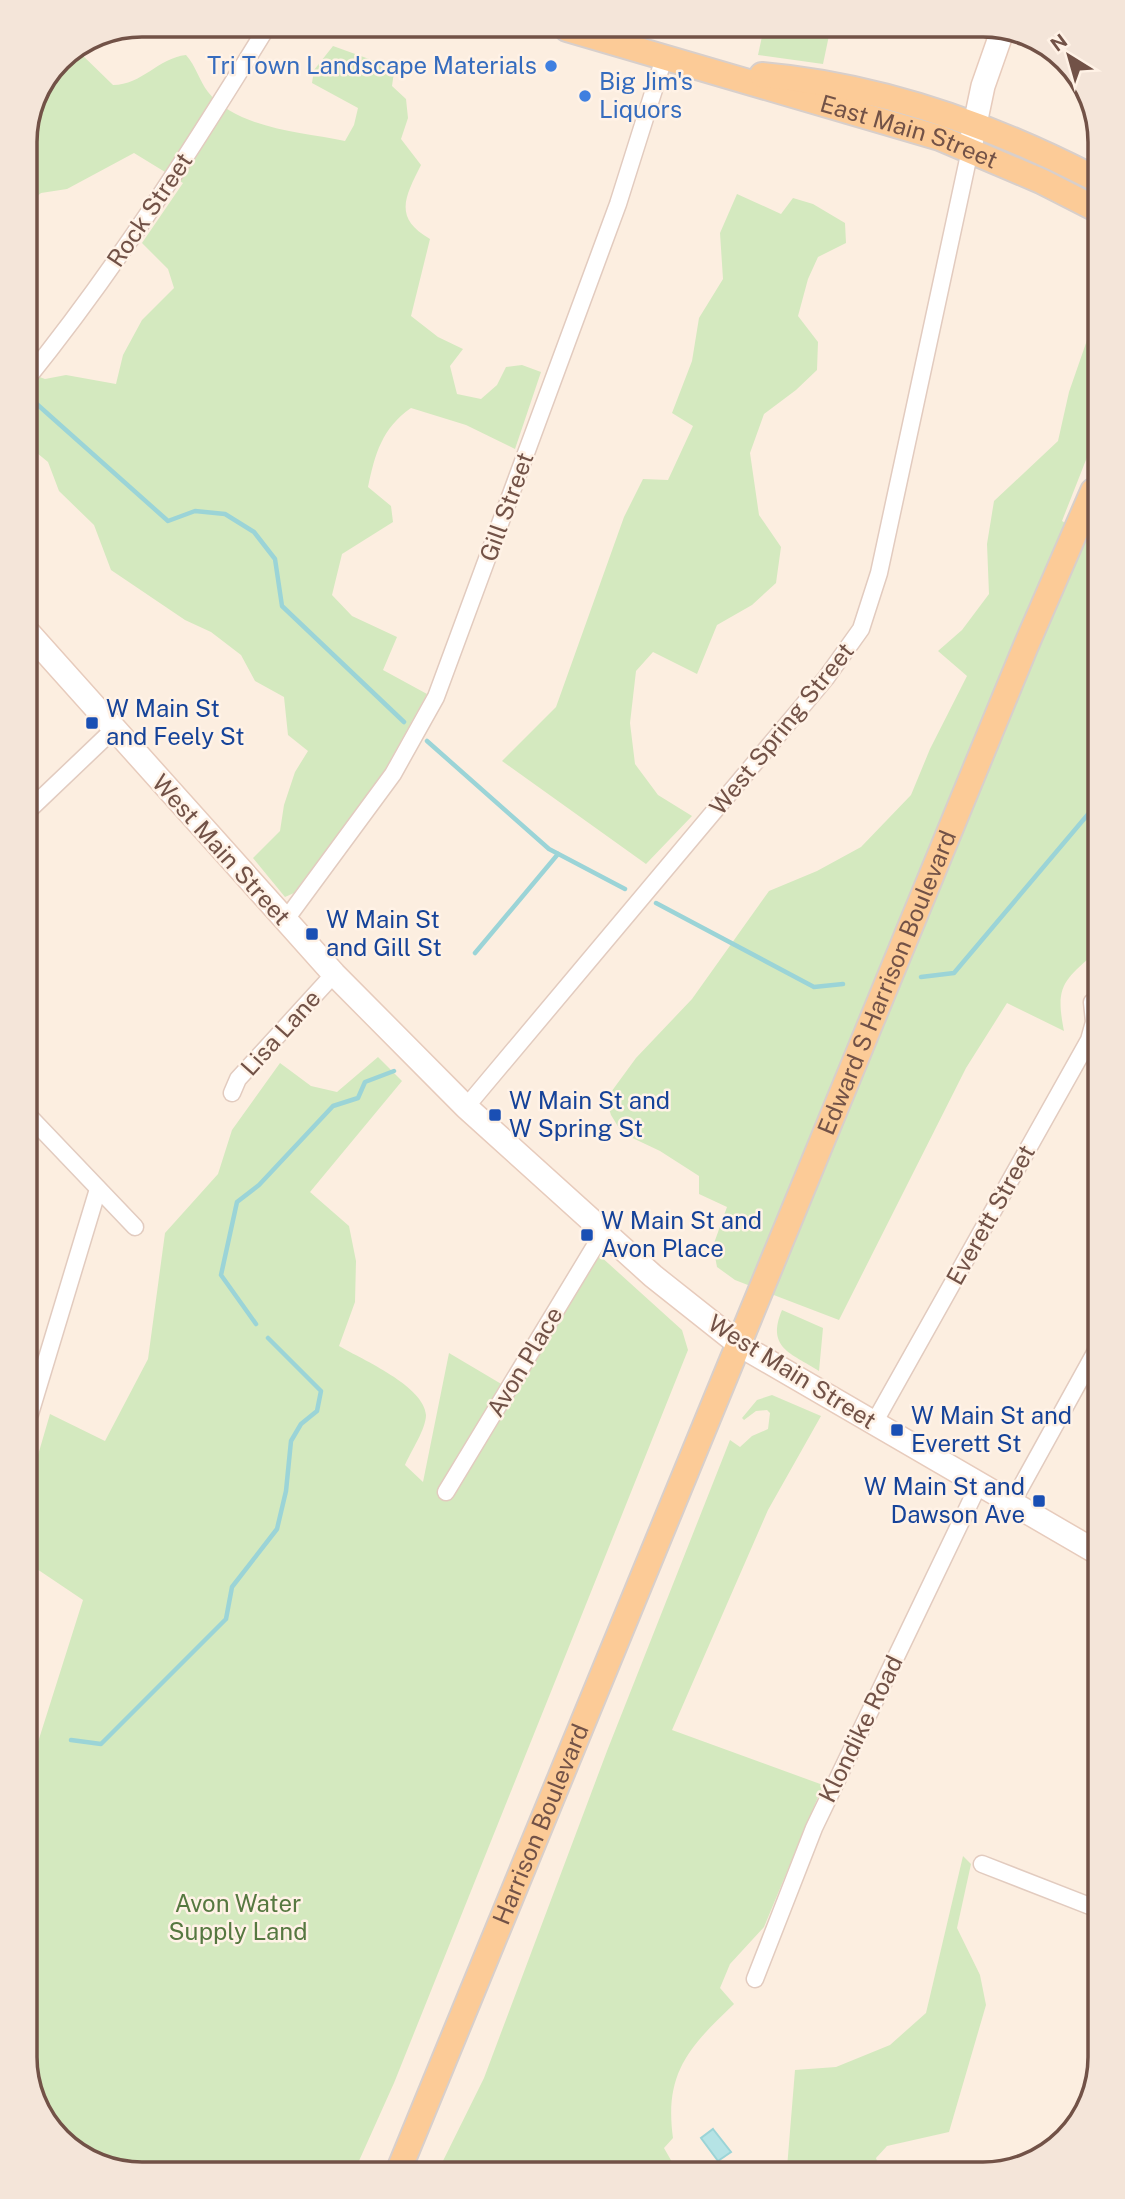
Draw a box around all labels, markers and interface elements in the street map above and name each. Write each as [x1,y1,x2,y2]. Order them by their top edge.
north arrow [1034,21,1104,91]
text: N [1046,29,1071,56]
place label: Tri Town Landscape Materials [207,51,537,79]
marker: Tri Town Landscape Materials [543,58,559,74]
place label: Big Jim's Liquors [599,67,693,123]
marker: Big Jim's Liquors [577,88,593,104]
street label: East Main Street [817,89,1002,174]
street label: Rock Street [101,147,198,272]
street label: Gill Street [473,448,539,565]
street label: West Spring Street [703,637,859,820]
place label: W Main St and Feely St [106,694,245,750]
marker: W Main St and Feely St [84,715,100,731]
street label: West Main Street [147,768,297,930]
street label: Edward S Harrison Boulevard [811,826,961,1139]
place label: W Main St and Gill St [326,905,442,961]
marker: W Main St and Gill St [304,926,320,942]
street label: Lisa Lane [235,984,326,1081]
place label: W Main St and W Spring St [509,1086,670,1142]
marker: W Main St and W Spring St [487,1107,503,1123]
street label: Everett Street [940,1140,1040,1289]
place label: W Main St and Avon Place [601,1206,762,1262]
marker: W Main St and Avon Place [579,1227,595,1243]
street label: Avon Place [480,1302,568,1421]
street label: West Main Street [703,1308,882,1434]
place label: W Main St and Everett St [911,1401,1072,1457]
marker: W Main St and Everett St [889,1422,905,1438]
place label: W Main St and Dawson Ave [864,1472,1025,1528]
marker: W Main St and Dawson Ave [1031,1493,1047,1509]
street label: Klondike Road [812,1650,908,1807]
street label: Harrison Boulevard [486,1720,594,1928]
park label: Avon Water Supply Land [168,1889,308,1945]

